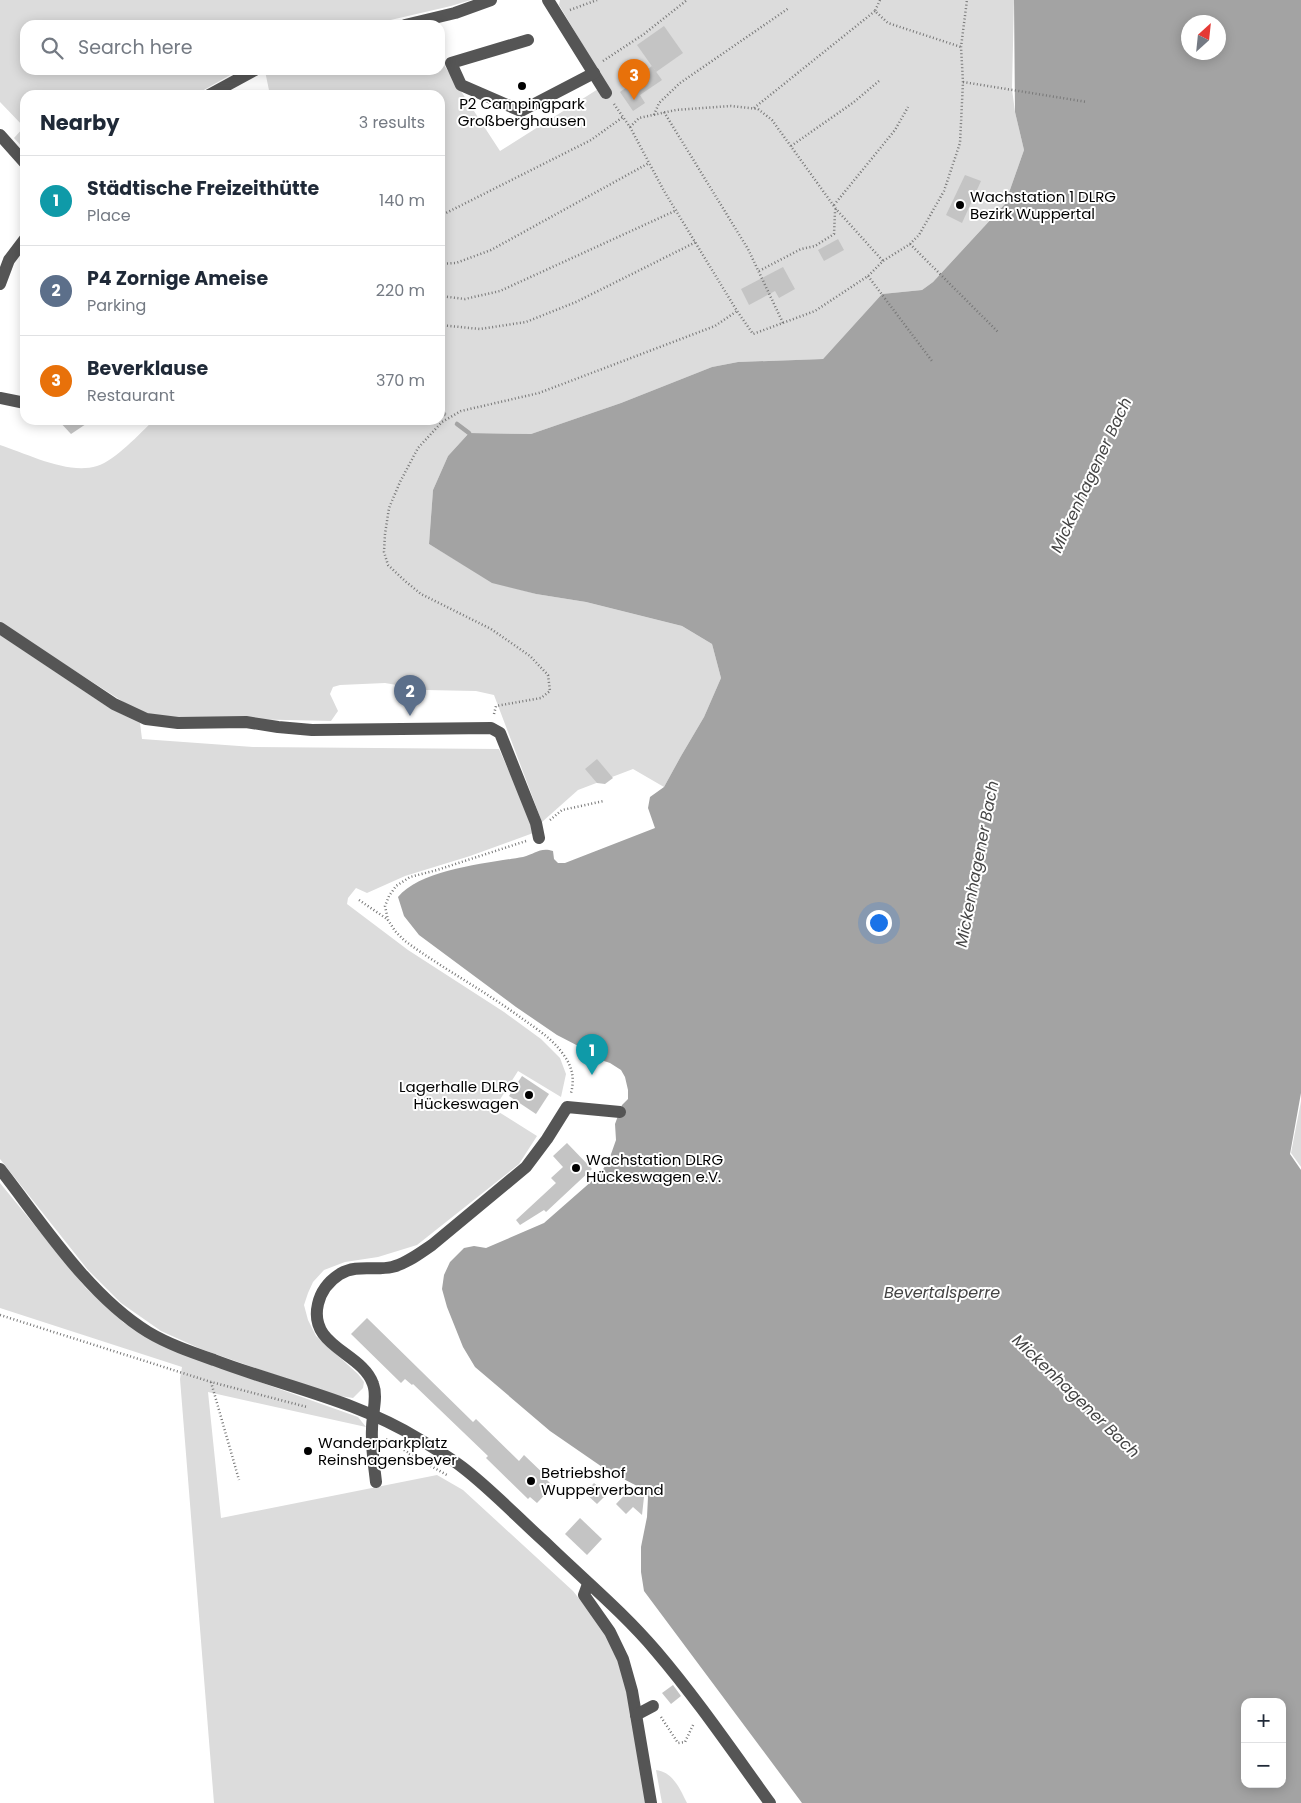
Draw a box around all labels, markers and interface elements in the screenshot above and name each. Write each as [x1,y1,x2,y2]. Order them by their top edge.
north arrow [1181,15,1226,60]
search box [20,20,445,75]
icon: search [38,34,66,62]
text: Search here [78,34,192,61]
pin: 3 [618,59,650,100]
marker: P2 Campingpark Großberghausen [516,80,528,92]
place label: P2 Campingpark Großberghausen [458,93,586,131]
text: Nearby [40,108,120,137]
text: 3 results [359,111,425,134]
text: Städtische Freizeithütte [87,175,319,202]
place label: Wachstation 1 DLRG Bezirk Wuppertal [970,186,1116,224]
text: 1 [53,189,59,212]
text: 140 m [379,189,425,212]
marker: Wachstation 1 DLRG Bezirk Wuppertal [954,199,966,211]
text: Place [87,204,131,227]
text: P4 Zornige Ameise [87,265,268,292]
text: 2 [51,279,61,302]
text: 220 m [376,279,425,302]
text: Parking [87,294,146,317]
text: Beverklause [87,355,208,382]
text: 3 [51,369,61,392]
text: 370 m [376,369,425,392]
text: Restaurant [87,384,175,407]
water label: Mickenhagener Bach [1045,394,1137,556]
pin: 2 [394,675,426,716]
water label: Mickenhagener Bach [950,779,1004,949]
your location [866,910,892,936]
pin: 1 [576,1034,608,1075]
place label: Lagerhalle DLRG Hückeswagen [399,1076,519,1114]
marker: Lagerhalle DLRG Hückeswagen [523,1089,535,1101]
place label: Wachstation DLRG Hückeswagen e.V. [586,1149,723,1187]
marker: Wachstation DLRG Hückeswagen e.V. [570,1162,582,1174]
water label: Bevertalsperre [884,1281,1000,1304]
water label: Mickenhagener Bach [1007,1329,1145,1463]
place label: Wanderparkplatz Reinshagensbever [318,1432,457,1470]
marker: Wanderparkplatz Reinshagensbever [302,1445,314,1457]
place label: Betriebshof Wupperverband [541,1462,664,1500]
marker: Betriebshof Wupperverband [525,1475,537,1487]
map controls [1241,1698,1286,1788]
button: + [1241,1698,1286,1743]
button: − [1241,1743,1286,1788]

